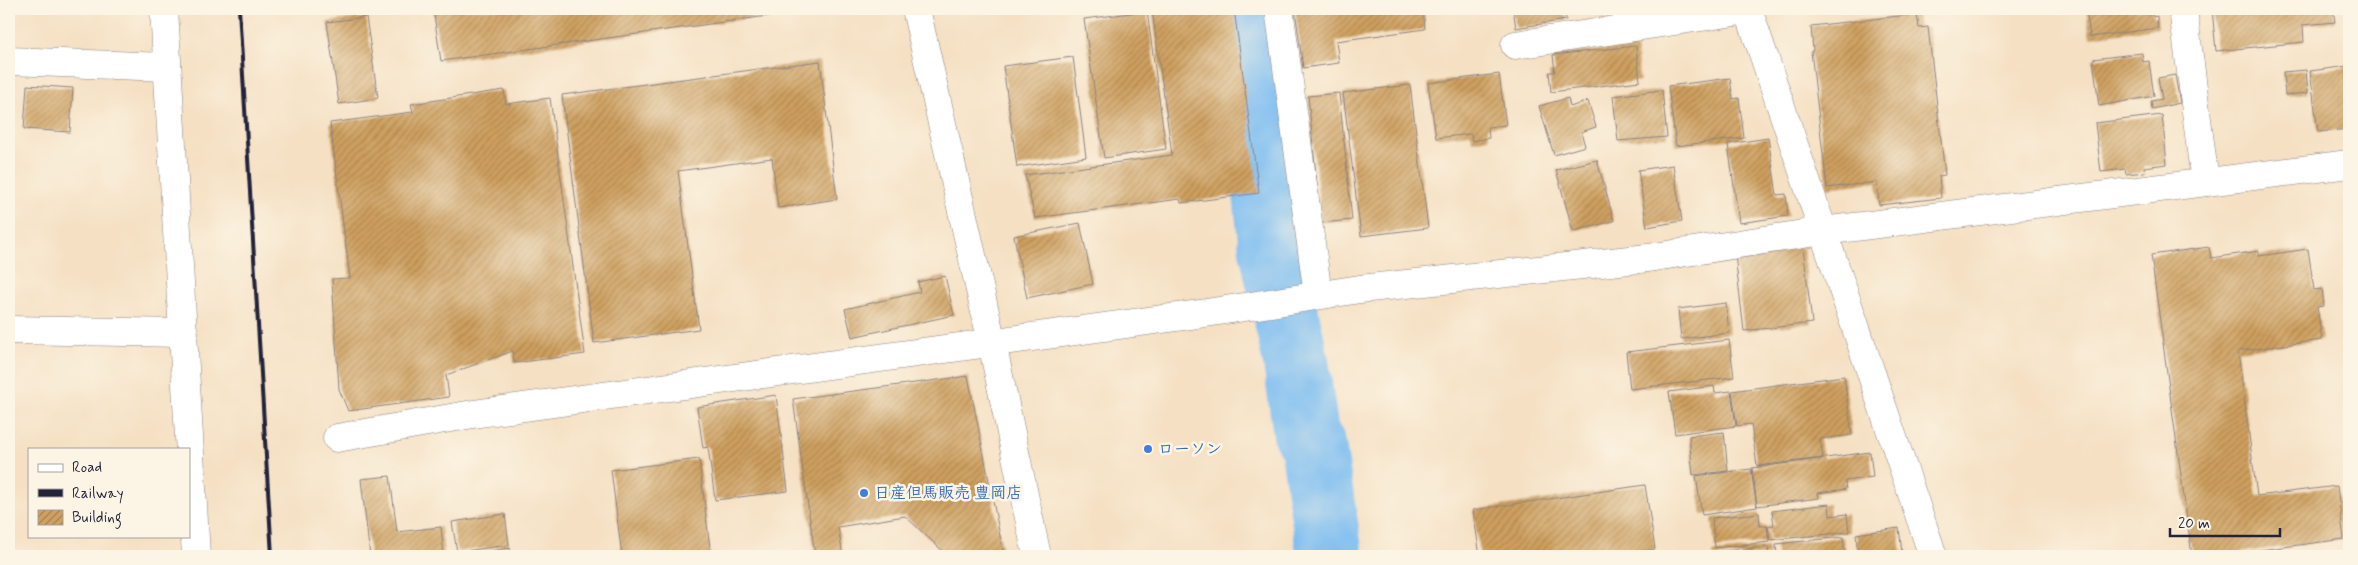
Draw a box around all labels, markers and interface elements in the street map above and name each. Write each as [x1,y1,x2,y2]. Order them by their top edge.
place label: ローソン [1158,439,1222,460]
marker: ローソン [1142,443,1154,455]
legend [28,448,190,538]
text: Road [72,458,102,478]
place label: 日産但馬販売 豊岡店 [874,483,1022,504]
text: Railway [72,484,124,504]
marker: 日産但馬販売 豊岡店 [858,487,870,499]
scale bar [2170,505,2280,537]
text: Building [72,508,122,529]
text: 20 m [2178,514,2210,534]

